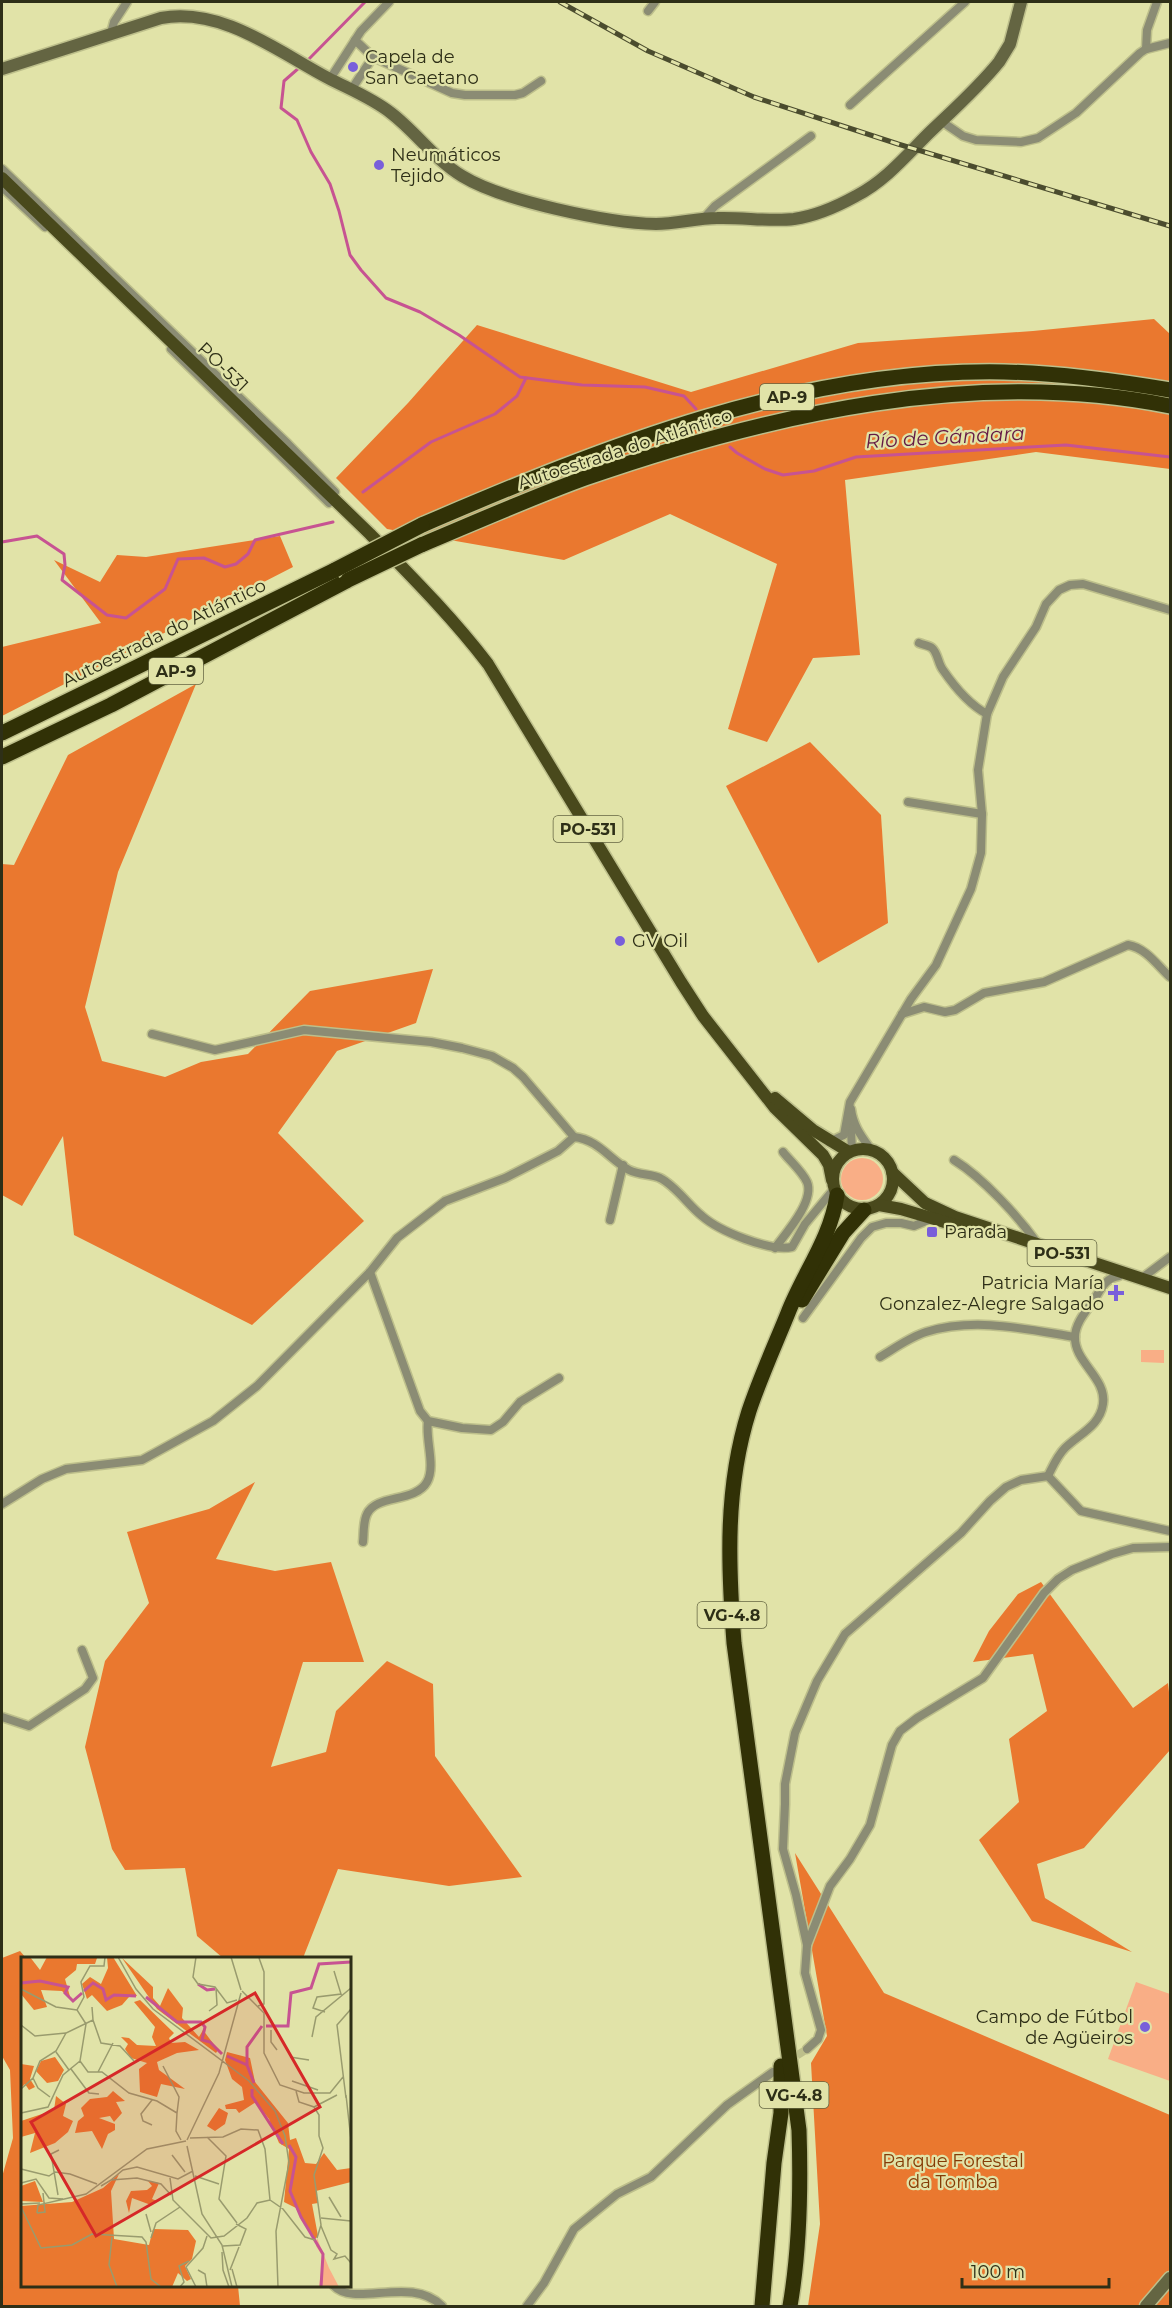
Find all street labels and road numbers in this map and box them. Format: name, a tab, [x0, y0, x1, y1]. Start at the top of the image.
street label: PO-531	[193, 338, 253, 396]
road number: AP-9	[760, 384, 814, 410]
street label: Autoestrada do Atlántico	[515, 404, 735, 494]
street label: Autoestrada do Atlántico	[58, 574, 270, 692]
road number: AP-9	[149, 658, 203, 684]
road number: PO-531	[554, 816, 622, 842]
road number: PO-531	[1028, 1240, 1096, 1266]
road number: VG-4.8	[698, 1602, 766, 1628]
road number: VG-4.8	[760, 2082, 828, 2108]

